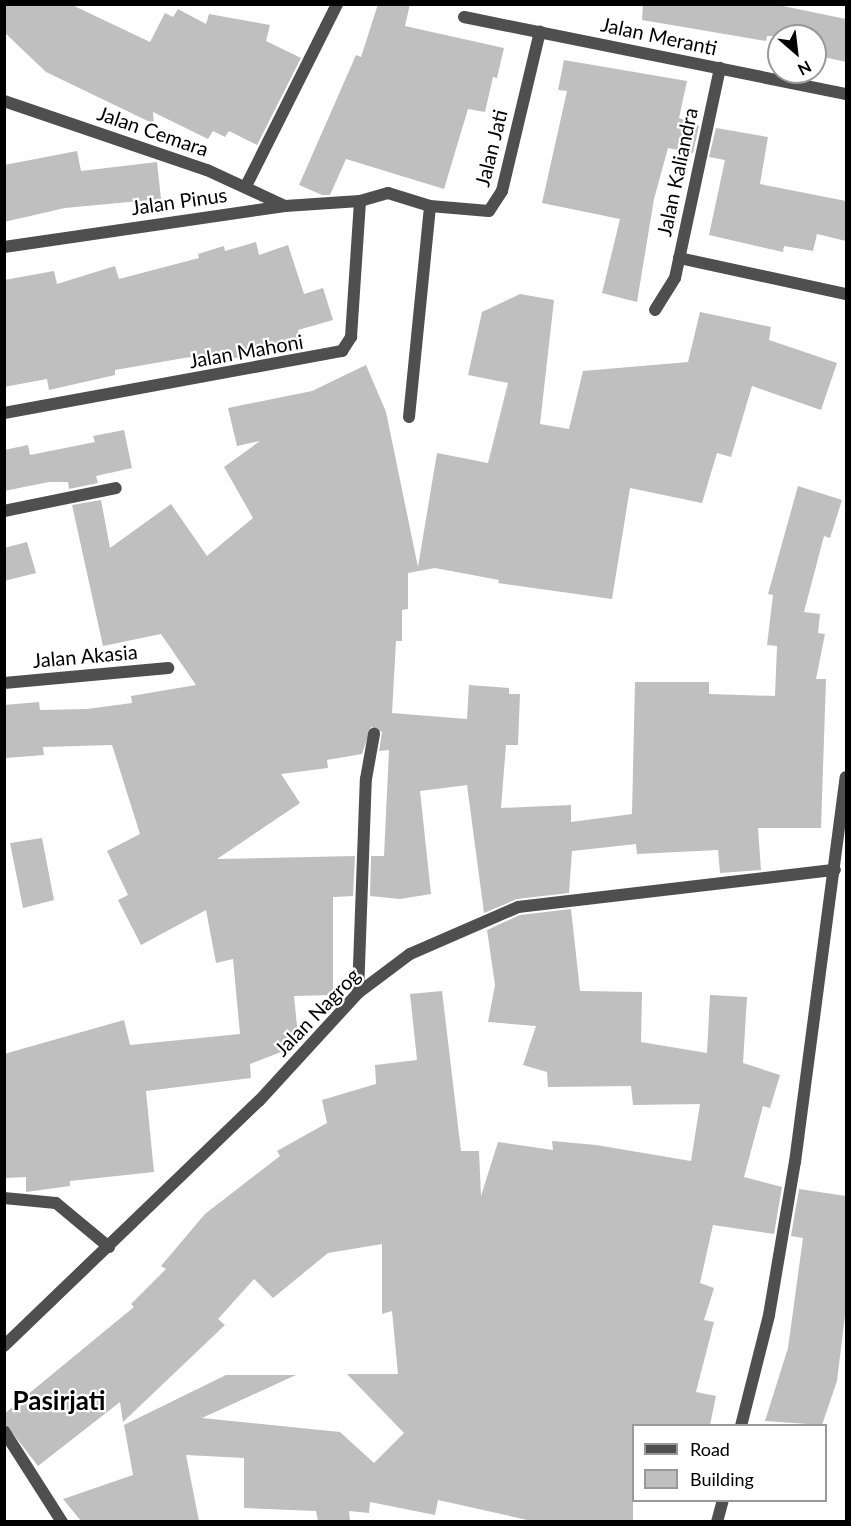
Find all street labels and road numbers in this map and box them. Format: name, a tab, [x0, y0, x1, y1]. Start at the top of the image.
street label: Jalan Meranti	[599, 12, 719, 60]
street label: Jalan Cemara	[94, 101, 212, 161]
street label: Jalan Kaliandra	[652, 105, 702, 239]
street label: Jalan Jati	[470, 107, 512, 189]
street label: Jalan Pinus	[129, 182, 229, 220]
street label: Jalan Mahoni	[187, 329, 305, 373]
street label: Jalan Akasia	[31, 639, 139, 673]
street label: Jalan Nagrog	[269, 963, 365, 1061]

